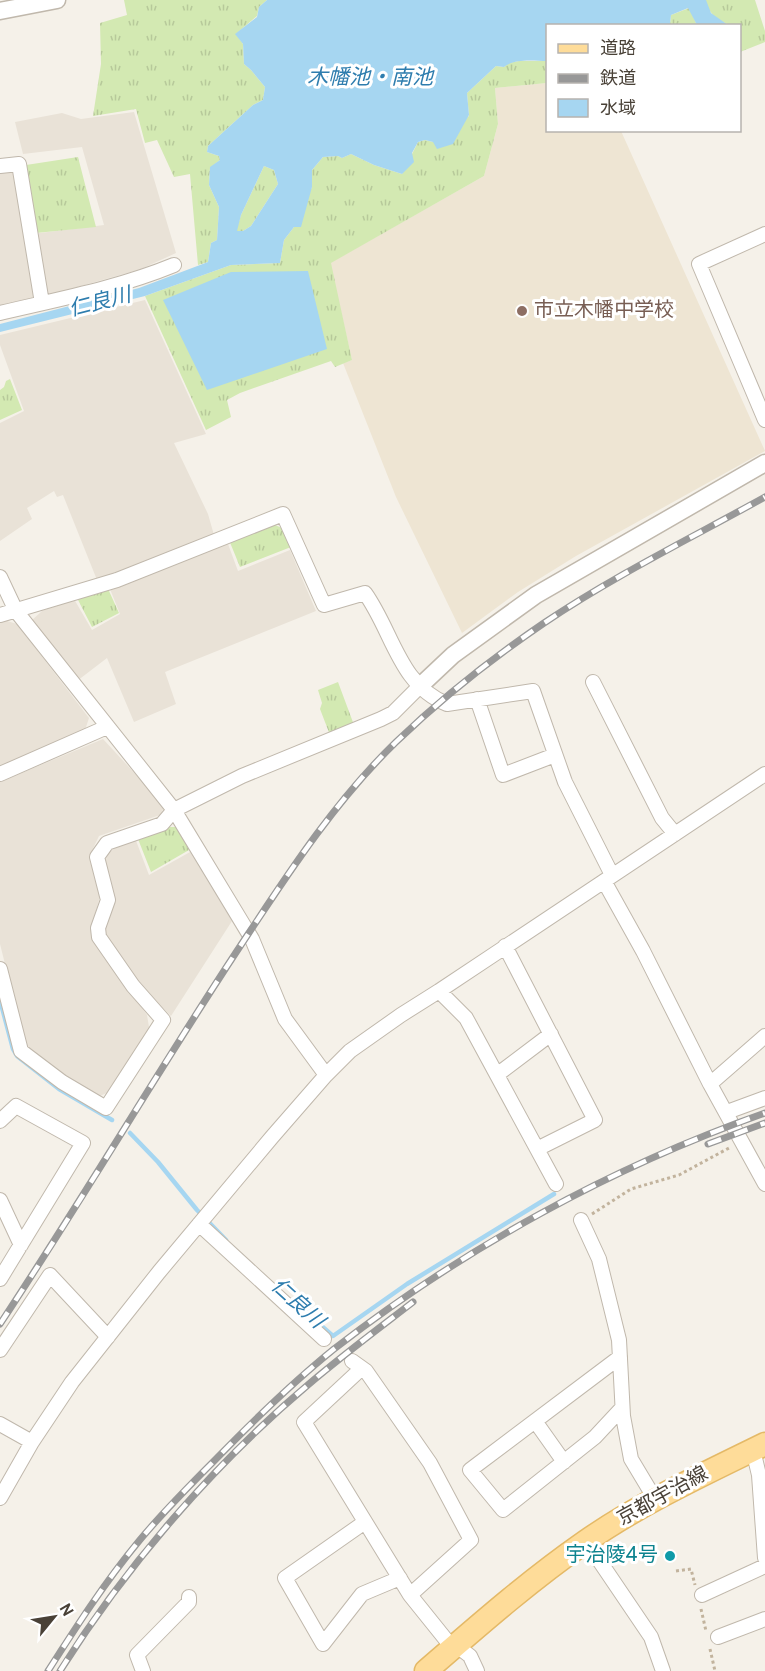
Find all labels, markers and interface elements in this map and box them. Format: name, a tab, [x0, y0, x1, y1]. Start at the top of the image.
legend	[546, 24, 741, 132]
text: 道路	[600, 38, 636, 61]
water label: 木幡池・南池	[307, 65, 435, 92]
text: 鉄道	[600, 68, 636, 91]
text: 水域	[600, 98, 636, 121]
water label: 仁良川	[66, 282, 136, 324]
place label: 市立木幡中学校	[534, 298, 674, 324]
marker: 市立木幡中学校	[515, 304, 529, 318]
water label: 仁良川	[265, 1273, 331, 1336]
street label: 京都宇治線	[613, 1461, 713, 1533]
place label: 宇治陵4号	[566, 1543, 658, 1569]
marker: 宇治陵4号	[663, 1549, 677, 1563]
north arrow	[24, 1587, 84, 1647]
text: N	[54, 1601, 77, 1620]

